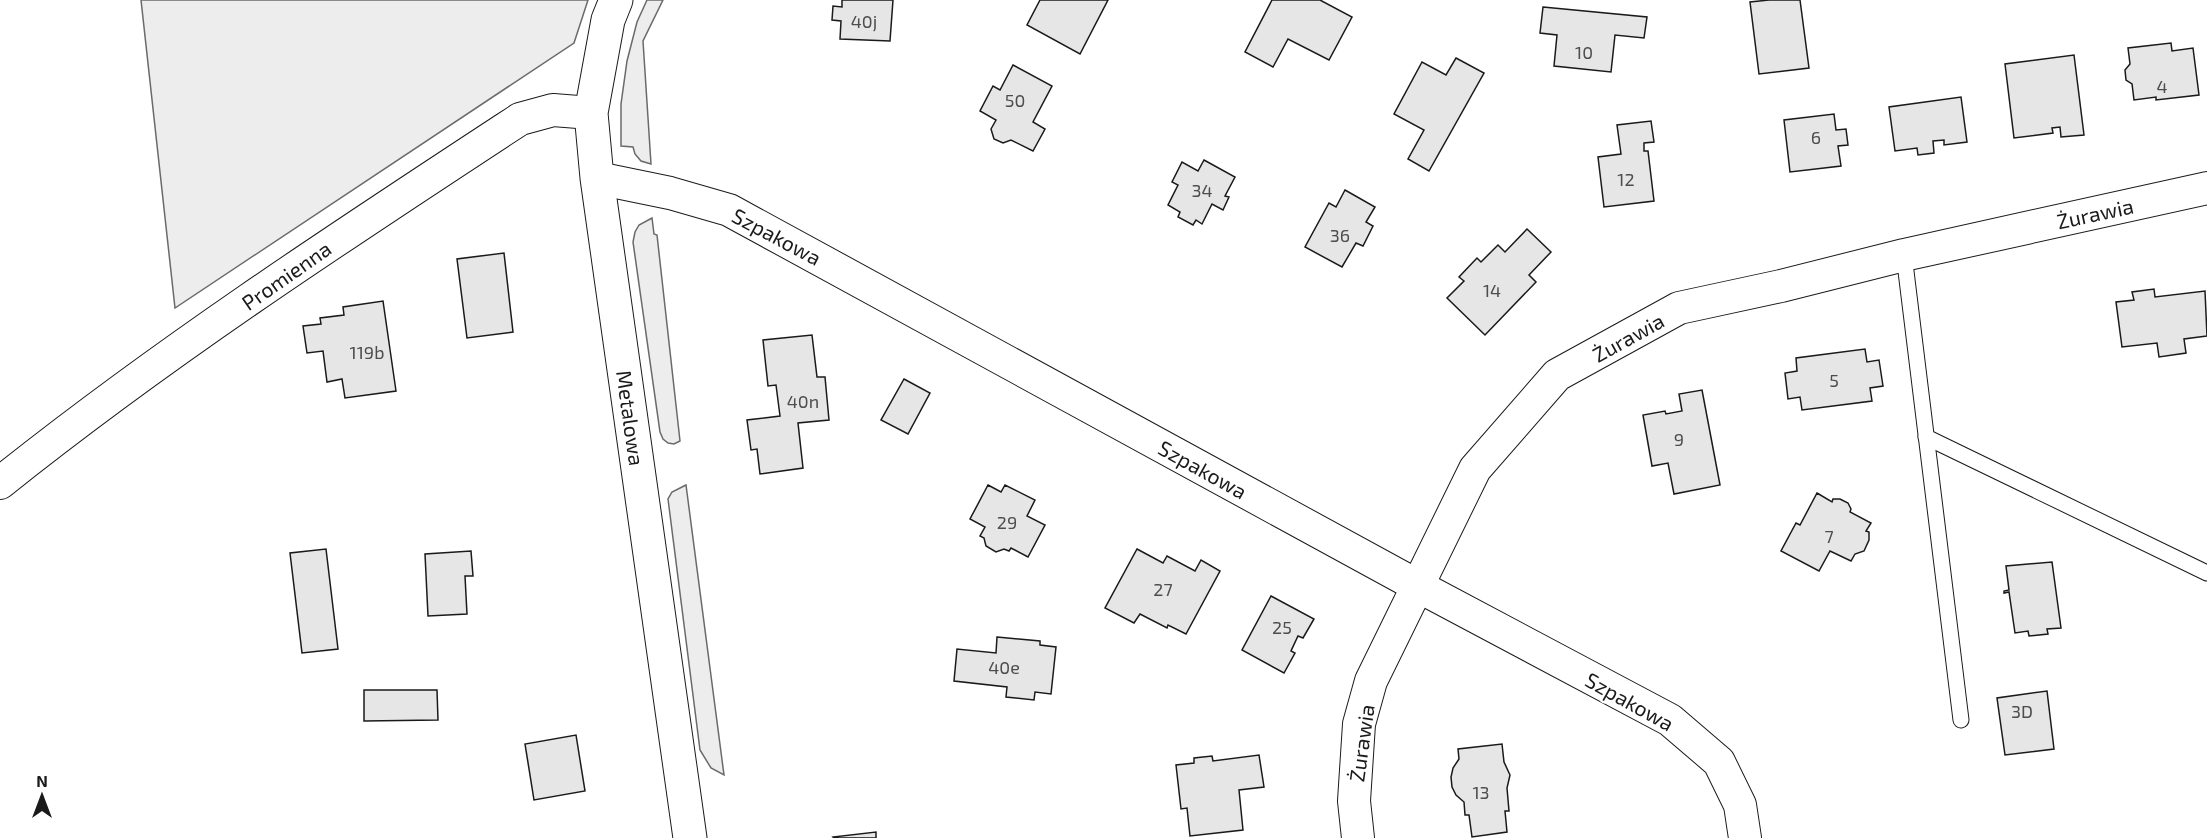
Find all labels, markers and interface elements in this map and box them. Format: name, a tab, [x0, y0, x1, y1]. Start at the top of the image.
house number: 40j	[851, 10, 877, 32]
house number: 10	[1575, 41, 1593, 63]
house number: 4	[2156, 75, 2168, 97]
house number: 50	[1005, 89, 1025, 111]
house number: 6	[1811, 126, 1821, 148]
house number: 12	[1617, 168, 1635, 190]
house number: 34	[1191, 179, 1213, 201]
street label: Żurawia	[2054, 193, 2136, 233]
street label: Szpakowa	[728, 202, 826, 270]
house number: 36	[1330, 224, 1350, 246]
street label: Promienna	[237, 235, 335, 315]
house number: 14	[1483, 279, 1501, 301]
street label: Żurawia	[1588, 307, 1668, 367]
house number: 119b	[350, 341, 384, 363]
street label: Metalowa	[612, 369, 650, 467]
house number: 5	[1829, 369, 1839, 391]
house number: 40n	[787, 390, 819, 412]
house number: 9	[1674, 428, 1684, 450]
street label: Szpakowa	[1154, 435, 1252, 503]
house number: 29	[997, 511, 1017, 533]
house number: 7	[1824, 525, 1834, 547]
house number: 27	[1153, 578, 1173, 600]
house number: 25	[1272, 616, 1292, 638]
house number: 40e	[988, 656, 1020, 678]
street label: Szpakowa	[1581, 667, 1679, 735]
house number: 3D	[2011, 700, 2033, 722]
street label: Żurawia	[1343, 703, 1379, 783]
north arrow	[12, 766, 72, 826]
text: N	[36, 771, 48, 790]
house number: 13	[1472, 781, 1490, 803]

